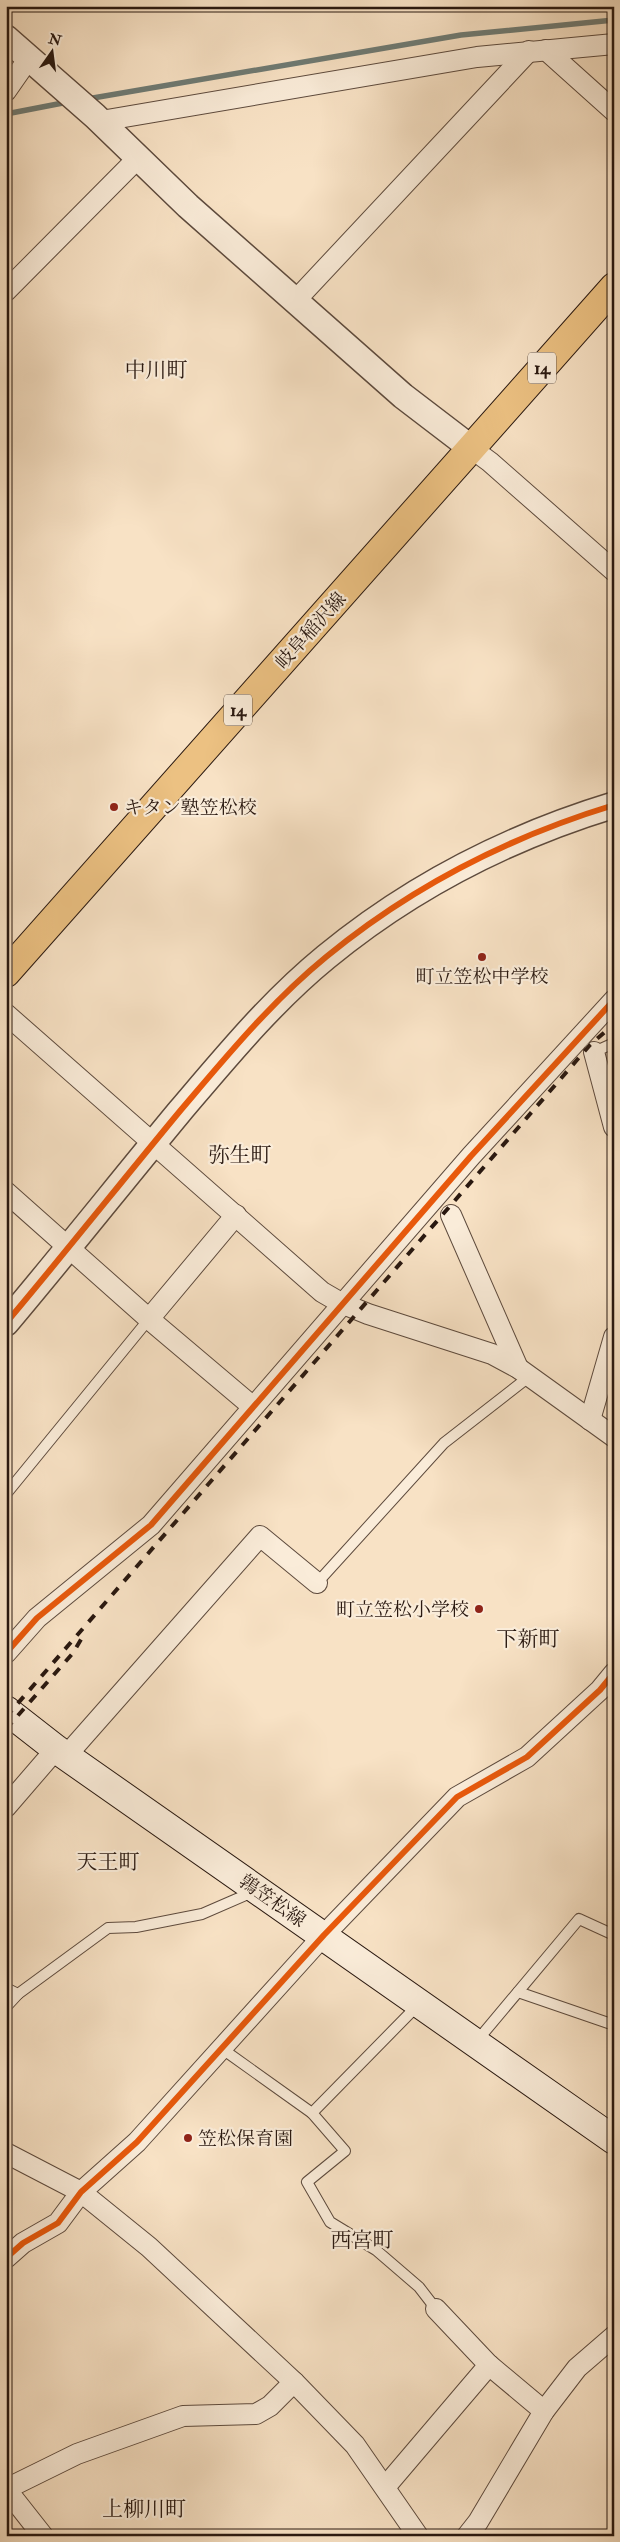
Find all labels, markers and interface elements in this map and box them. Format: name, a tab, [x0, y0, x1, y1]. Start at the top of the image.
north arrow	[28, 28, 78, 78]
text: N	[46, 30, 64, 50]
road number: 14	[528, 352, 556, 383]
district label: 中川町	[125, 357, 188, 384]
street label: 岐阜稲沢線	[270, 587, 351, 674]
road number: 14	[224, 694, 252, 726]
place label: キタン塾笠松校	[124, 796, 257, 820]
marker: キタン塾笠松校	[108, 801, 120, 813]
marker: 町立笠松中学校	[476, 951, 488, 963]
place label: 町立笠松中学校	[415, 965, 549, 989]
district label: 弥生町	[209, 1142, 272, 1169]
place label: 町立笠松小学校	[336, 1598, 469, 1622]
marker: 町立笠松小学校	[473, 1603, 485, 1615]
district label: 下新町	[497, 1626, 560, 1653]
district label: 天王町	[77, 1849, 140, 1876]
street label: 鶉笠松線	[234, 1869, 310, 1932]
place label: 笠松保育園	[198, 2127, 293, 2151]
marker: 笠松保育園	[182, 2132, 194, 2144]
district label: 西宮町	[331, 2227, 394, 2254]
district label: 上柳川町	[102, 2496, 186, 2523]

